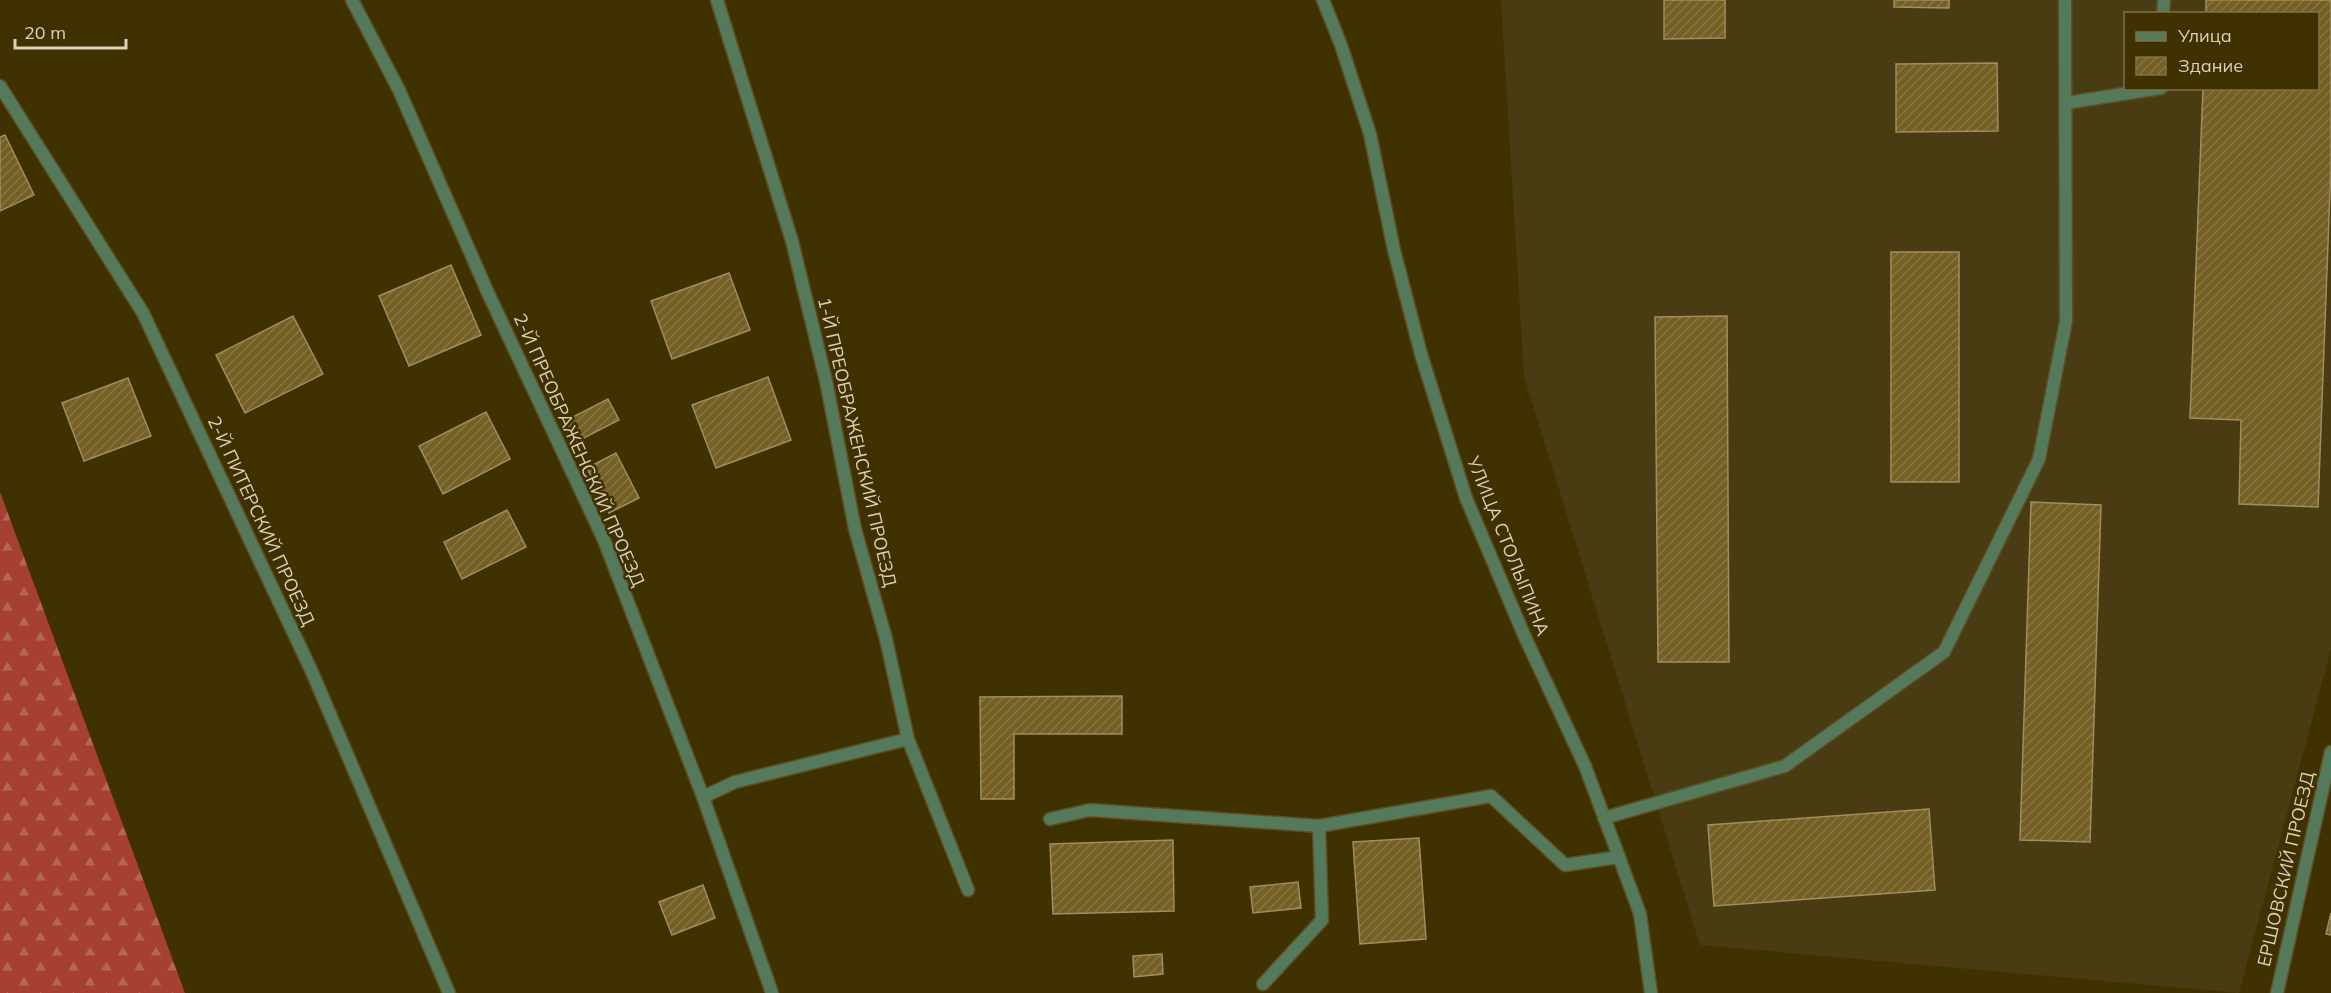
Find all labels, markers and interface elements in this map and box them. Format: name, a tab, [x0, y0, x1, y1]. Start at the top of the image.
scale bar	[15, 12, 126, 50]
legend	[2124, 12, 2319, 90]
text: 20 m	[24, 21, 66, 44]
text: Улица	[2177, 24, 2232, 47]
text: Здание	[2178, 54, 2243, 77]
street label: 1-Й ПРЕОБРАЖЕНСКИЙ ПРОЕЗД	[813, 295, 902, 589]
street label: 2-Й ПРЕОБРАЖЕНСКИЙ ПРОЕЗД	[509, 310, 650, 590]
street label: 2-Й ПИТЕРСКИЙ ПРОЕЗД	[203, 412, 320, 630]
street label: УЛИЦА СТОЛЫПИНА	[1462, 452, 1555, 639]
street label: ЕРШОВСКИЙ ПРОЕЗД	[2252, 768, 2319, 969]

